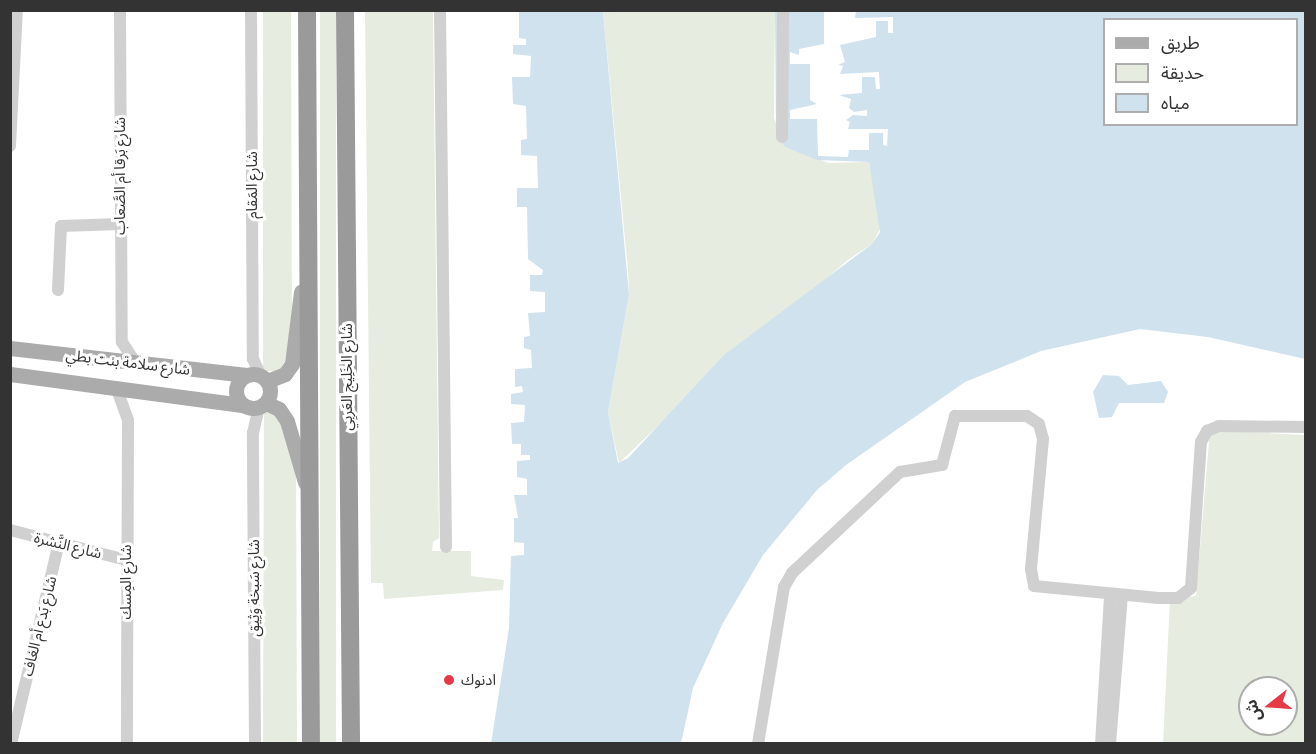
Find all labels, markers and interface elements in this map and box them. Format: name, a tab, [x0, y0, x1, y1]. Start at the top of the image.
legend	[1103, 18, 1298, 126]
text: طريق	[1161, 31, 1200, 53]
text: حديقة	[1161, 61, 1204, 83]
text: مياه	[1161, 91, 1190, 113]
street label: شارع بَرقا أم الصَّعاب	[111, 117, 129, 235]
street label: شارع المَقام	[243, 151, 261, 219]
street label: شارع الخَلِيج العَربِي	[338, 323, 356, 431]
street label: شارع سلامة بنت بطي	[65, 345, 191, 379]
street label: شارع النَّشرة	[32, 528, 104, 562]
street label: شارع سَبخة وَثِيق	[245, 539, 263, 637]
street label: شارع المِسك	[117, 545, 135, 619]
street label: شارع بَدع أم الغاف	[18, 574, 60, 678]
place label: ادنوك	[461, 671, 496, 689]
marker: ادنوك	[442, 673, 456, 687]
north arrow	[1238, 676, 1298, 736]
text: ش	[1240, 698, 1265, 724]

